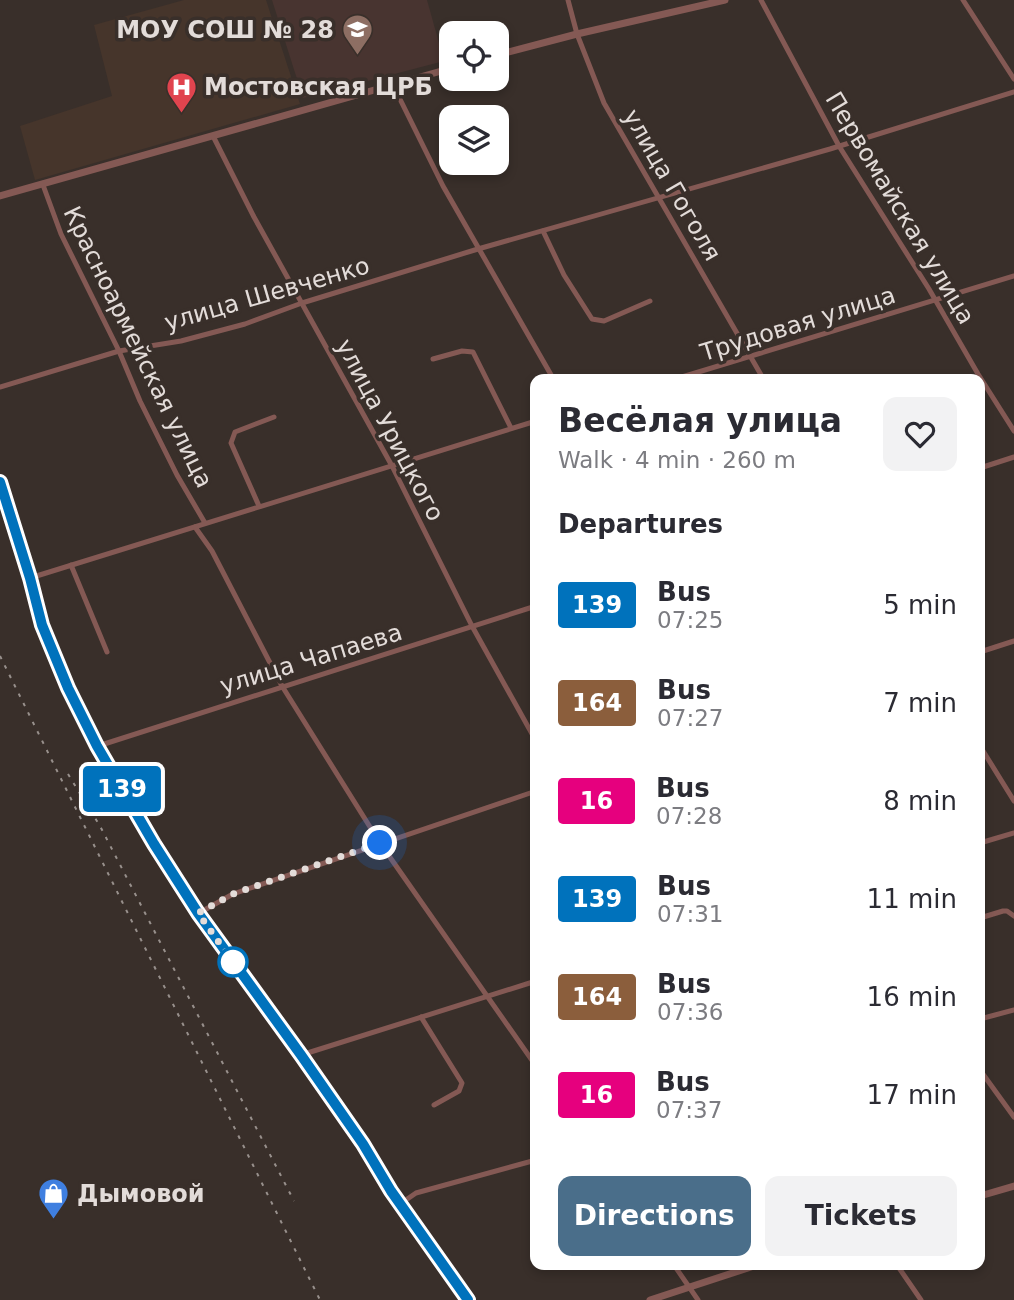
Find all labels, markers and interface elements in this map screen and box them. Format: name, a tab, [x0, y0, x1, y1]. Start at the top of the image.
school or university icon: МОУ СОШ № 28	[340, 13, 374, 57]
place label: МОУ СОШ № 28	[116, 16, 334, 44]
map controls	[439, 21, 509, 175]
button: locate	[439, 21, 509, 91]
hospital icon: Мостовская ЦРБ	[164, 70, 198, 114]
place label: Мостовская ЦРБ	[204, 73, 433, 101]
street label: Первомайская улица	[820, 87, 980, 329]
street label: улица Гоголя	[617, 104, 727, 266]
button: layers	[439, 105, 509, 175]
street label: Красноармейская улица	[58, 202, 218, 492]
street label: улица Шевченко	[161, 251, 373, 337]
street label: Трудовая улица	[696, 281, 899, 367]
street label: улица Урицкого	[330, 334, 450, 526]
button: heart	[883, 397, 957, 471]
text: Весёлая улица	[558, 401, 842, 440]
text: Walk · 4 min · 260 m	[558, 447, 796, 473]
text: Departures	[558, 509, 723, 539]
text: Bus	[657, 577, 711, 607]
text: 5 min	[883, 590, 957, 620]
text: 139	[572, 591, 622, 619]
text: 07:25	[657, 607, 723, 633]
street label: улица Чапаева	[217, 618, 405, 700]
text: Bus	[657, 675, 711, 705]
text: 7 min	[883, 688, 957, 718]
text: 164	[572, 689, 622, 717]
text: 07:27	[657, 705, 723, 731]
line badge: 139	[82, 766, 162, 812]
text: Bus	[656, 773, 710, 803]
text: 139	[97, 775, 147, 803]
text: 8 min	[883, 786, 957, 816]
text: 16	[580, 787, 613, 815]
text: 07:28	[656, 803, 722, 829]
your location	[362, 825, 397, 860]
text: Bus	[657, 871, 711, 901]
text: 11 min	[867, 884, 957, 914]
text: 139	[572, 885, 622, 913]
text: 07:31	[657, 901, 723, 927]
unlabelled marker	[218, 947, 248, 977]
text: Bus	[657, 969, 711, 999]
text: 16 min	[867, 982, 957, 1012]
text: 164	[572, 983, 622, 1011]
text: 07:36	[657, 999, 723, 1025]
text: Bus	[656, 1067, 710, 1097]
text: 17 min	[867, 1080, 957, 1110]
text: 16	[580, 1081, 613, 1109]
text: 07:37	[656, 1097, 722, 1123]
button: Directions	[558, 1176, 751, 1256]
button: Tickets	[765, 1176, 957, 1256]
shop icon: Дымовой	[37, 1177, 71, 1221]
place label: Дымовой	[77, 1180, 205, 1208]

